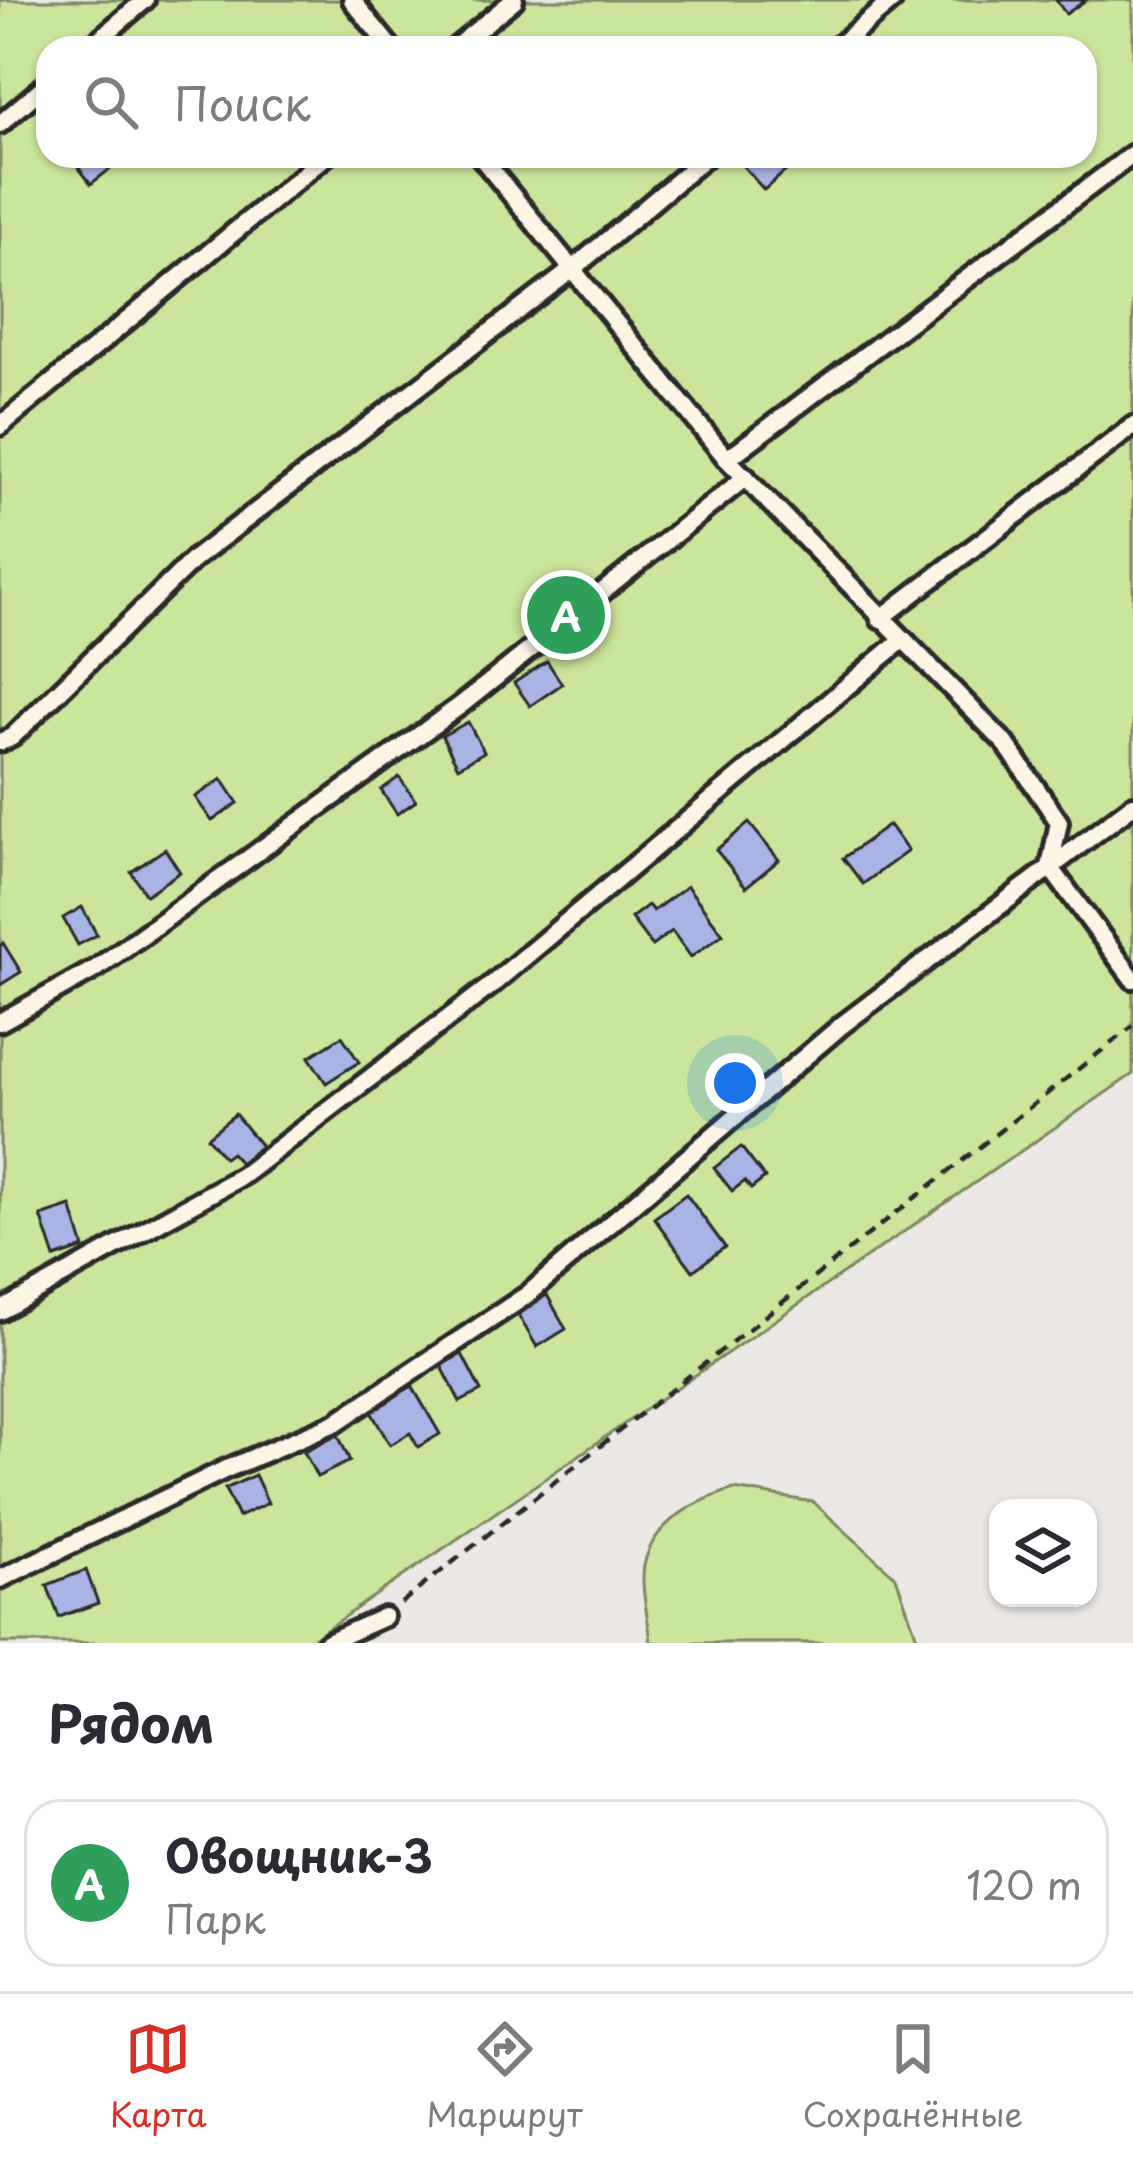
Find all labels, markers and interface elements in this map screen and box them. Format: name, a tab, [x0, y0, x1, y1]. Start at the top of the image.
search box	[36, 36, 1097, 168]
text: Поиск	[174, 68, 311, 136]
icon: search	[78, 69, 144, 135]
pin: A	[527, 570, 605, 660]
your location	[705, 1053, 765, 1113]
map controls	[989, 1499, 1097, 1607]
button: layers	[989, 1499, 1097, 1607]
text: Рядом	[48, 1683, 214, 1760]
text: Овощник-3	[165, 1820, 433, 1888]
text: A	[75, 1854, 105, 1913]
text: 120 m	[966, 1854, 1082, 1913]
text: Парк	[165, 1888, 266, 1947]
tab: Карта	[110, 2016, 207, 2138]
tab: Маршрут	[427, 2016, 583, 2138]
tab: Сохранённые	[802, 2016, 1023, 2138]

